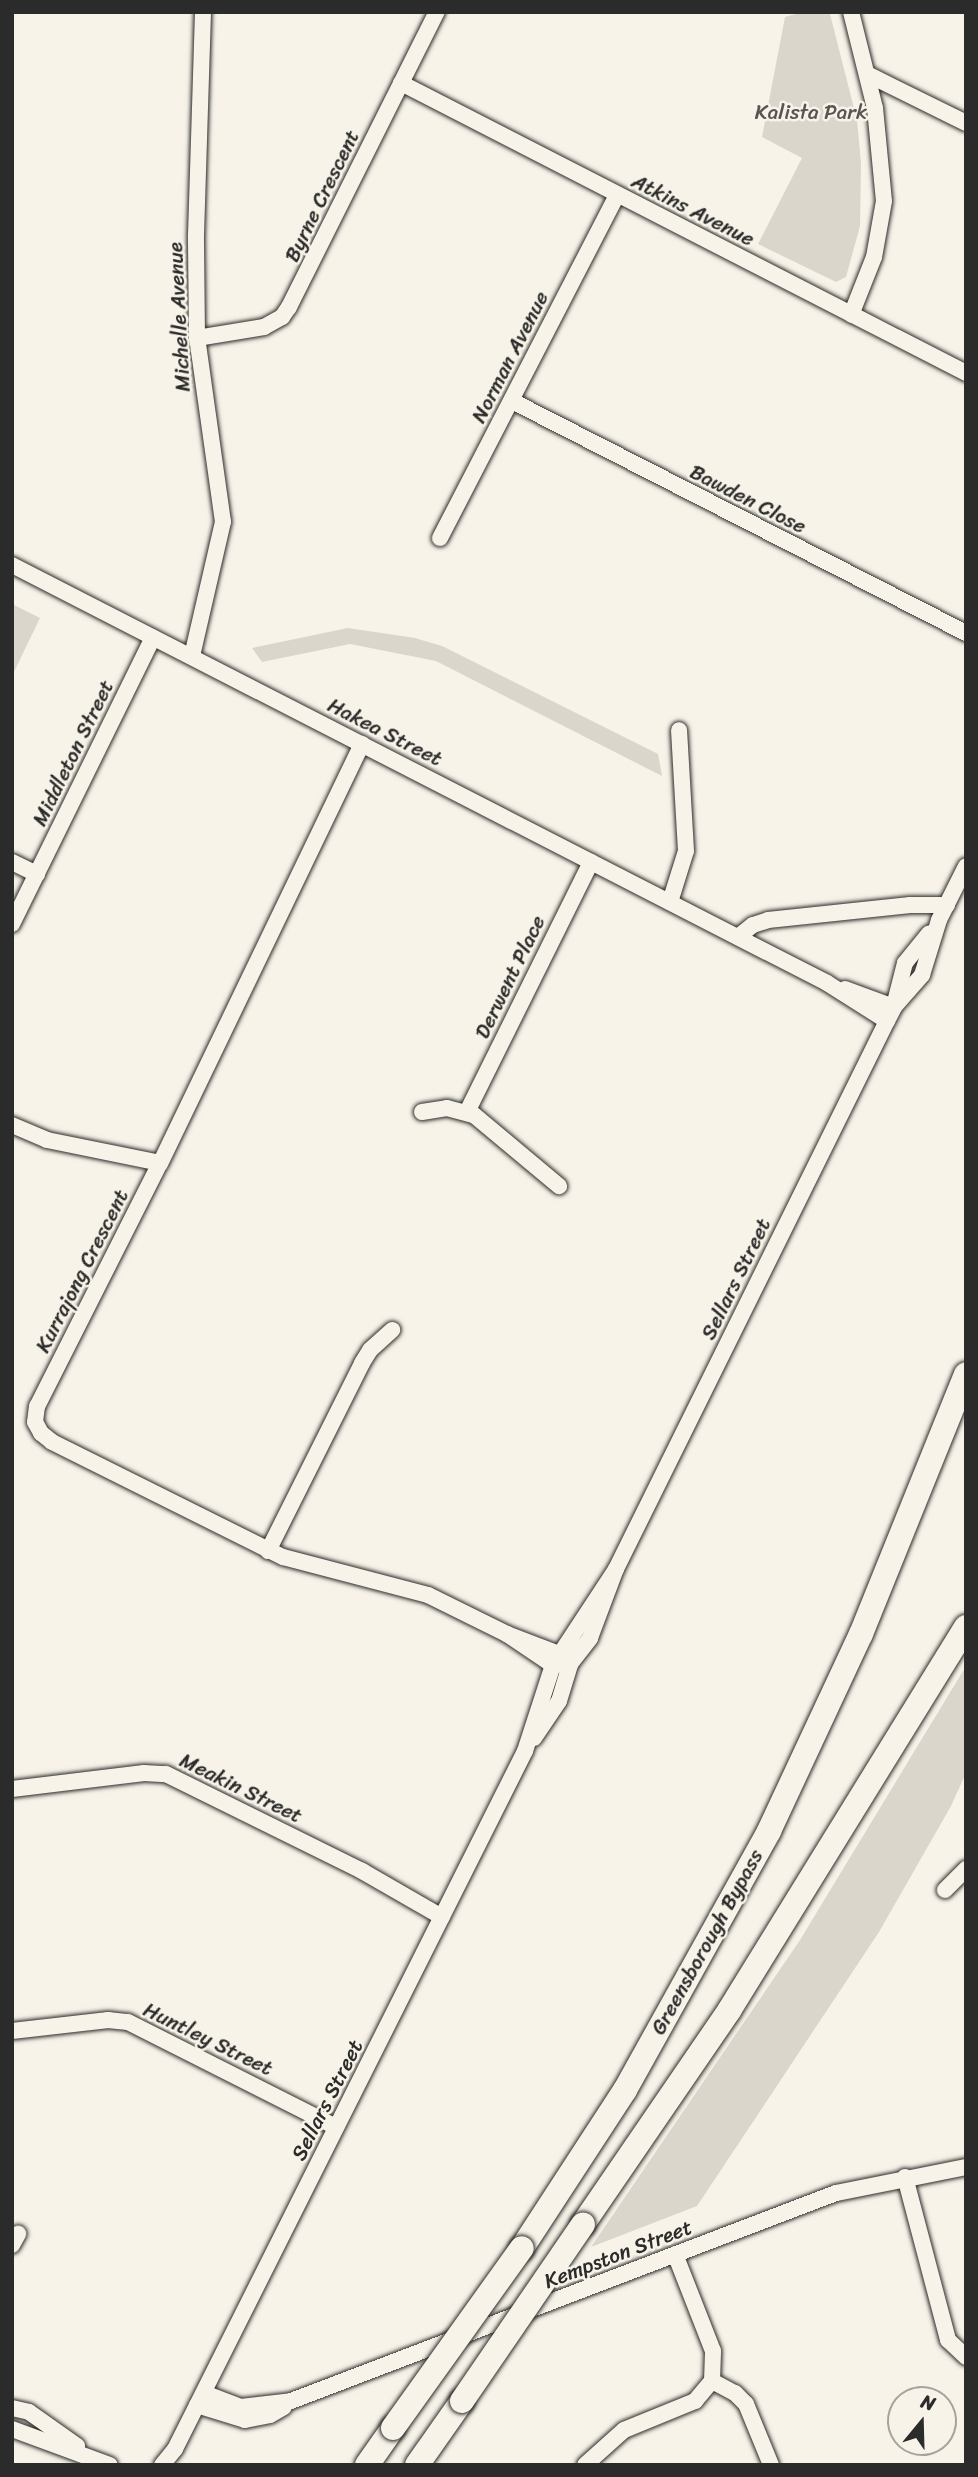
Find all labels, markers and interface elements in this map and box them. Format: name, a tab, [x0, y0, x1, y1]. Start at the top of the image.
park label: Kalista Park	[755, 99, 867, 125]
street label: Byrne Crescent	[279, 126, 365, 266]
street label: Atkins Avenue	[628, 168, 758, 252]
street label: Michelle Avenue	[162, 242, 196, 392]
street label: Norman Avenue	[466, 287, 554, 427]
street label: Bawden Close	[686, 459, 810, 539]
street label: Middleton Street	[27, 676, 119, 830]
street label: Hakea Street	[324, 693, 446, 771]
street label: Derwent Place	[469, 911, 551, 1043]
street label: Kurrajong Crescent	[30, 1185, 134, 1357]
street label: Sellars Street	[696, 1214, 776, 1344]
street label: Meakin Street	[176, 1747, 306, 1829]
street label: Greensborough Bypass	[646, 1845, 768, 2039]
street label: Huntley Street	[139, 1997, 277, 2081]
street label: Sellars Street	[286, 2036, 368, 2164]
street label: Kempston Street	[540, 2214, 696, 2294]
text: N	[917, 2385, 940, 2420]
north arrow	[887, 2386, 957, 2456]

